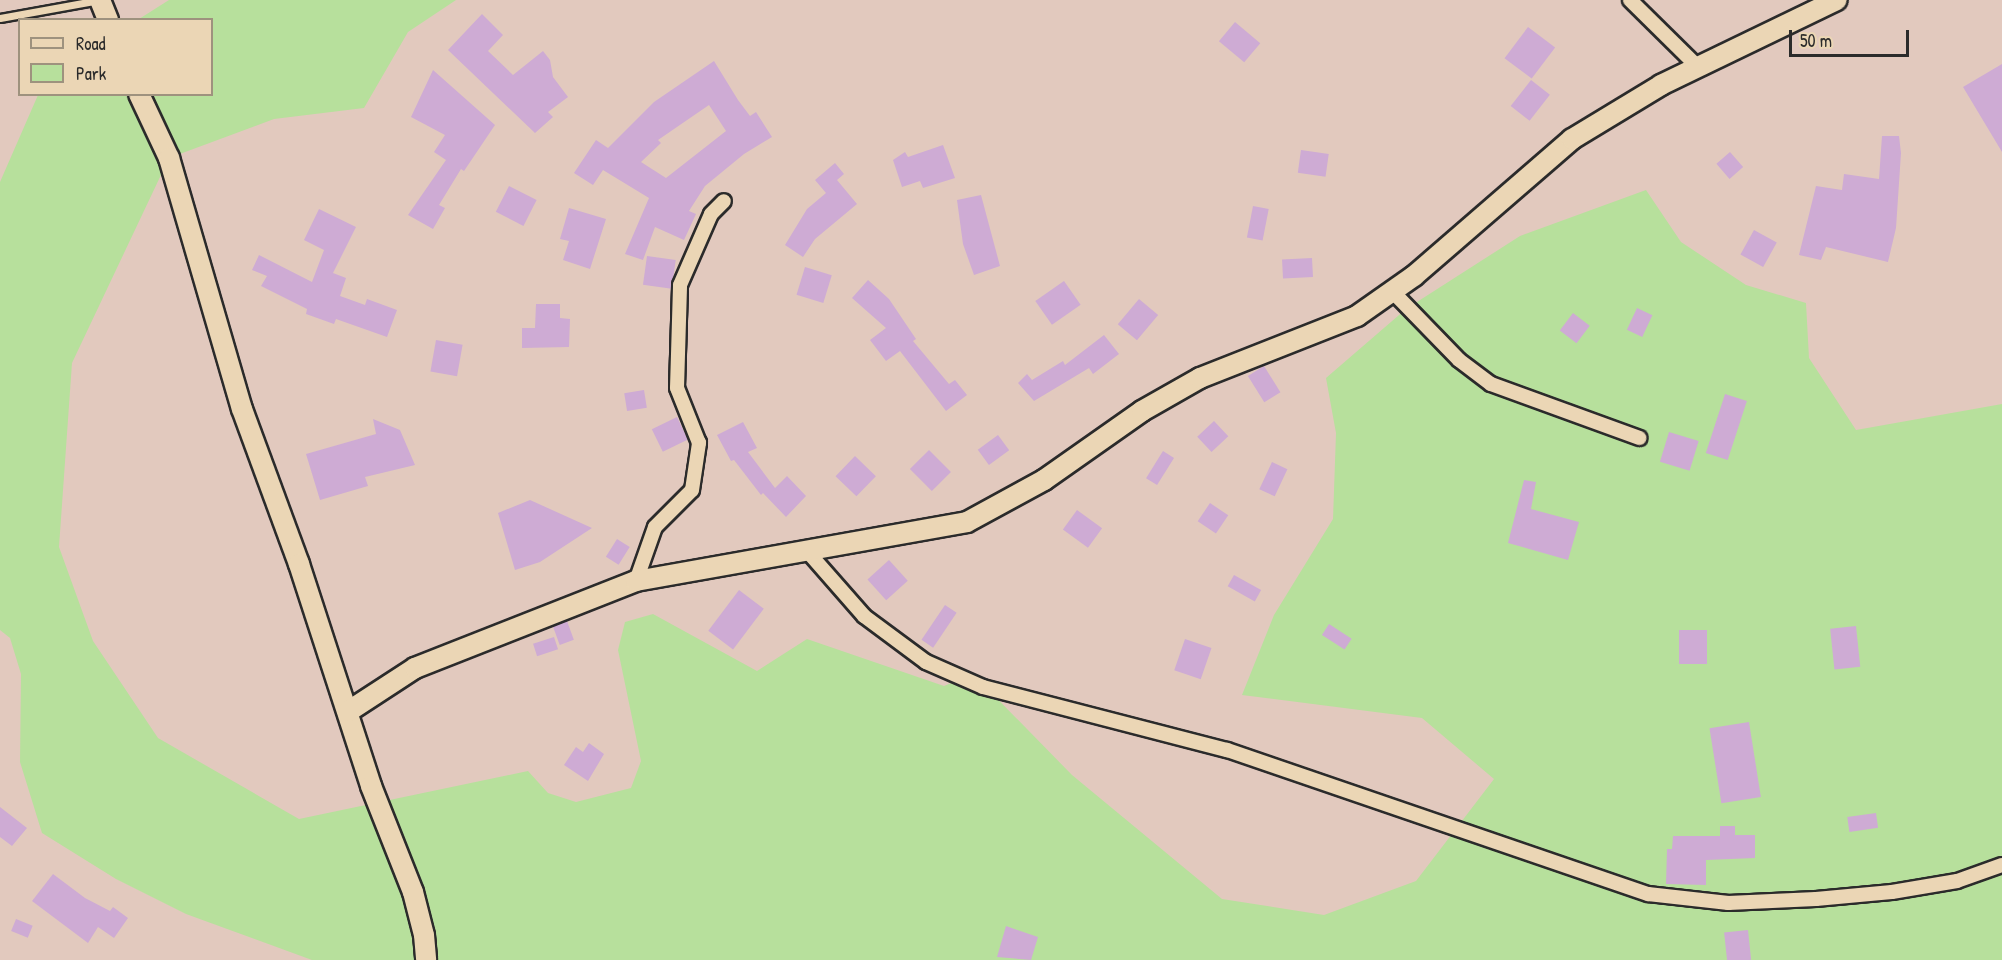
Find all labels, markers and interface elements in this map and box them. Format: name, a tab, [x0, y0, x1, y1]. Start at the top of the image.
legend	[18, 18, 213, 96]
scale bar	[1792, 18, 1912, 56]
text: 50 m	[1800, 28, 1832, 53]
text: Road	[76, 31, 106, 56]
text: Park	[76, 61, 106, 86]

